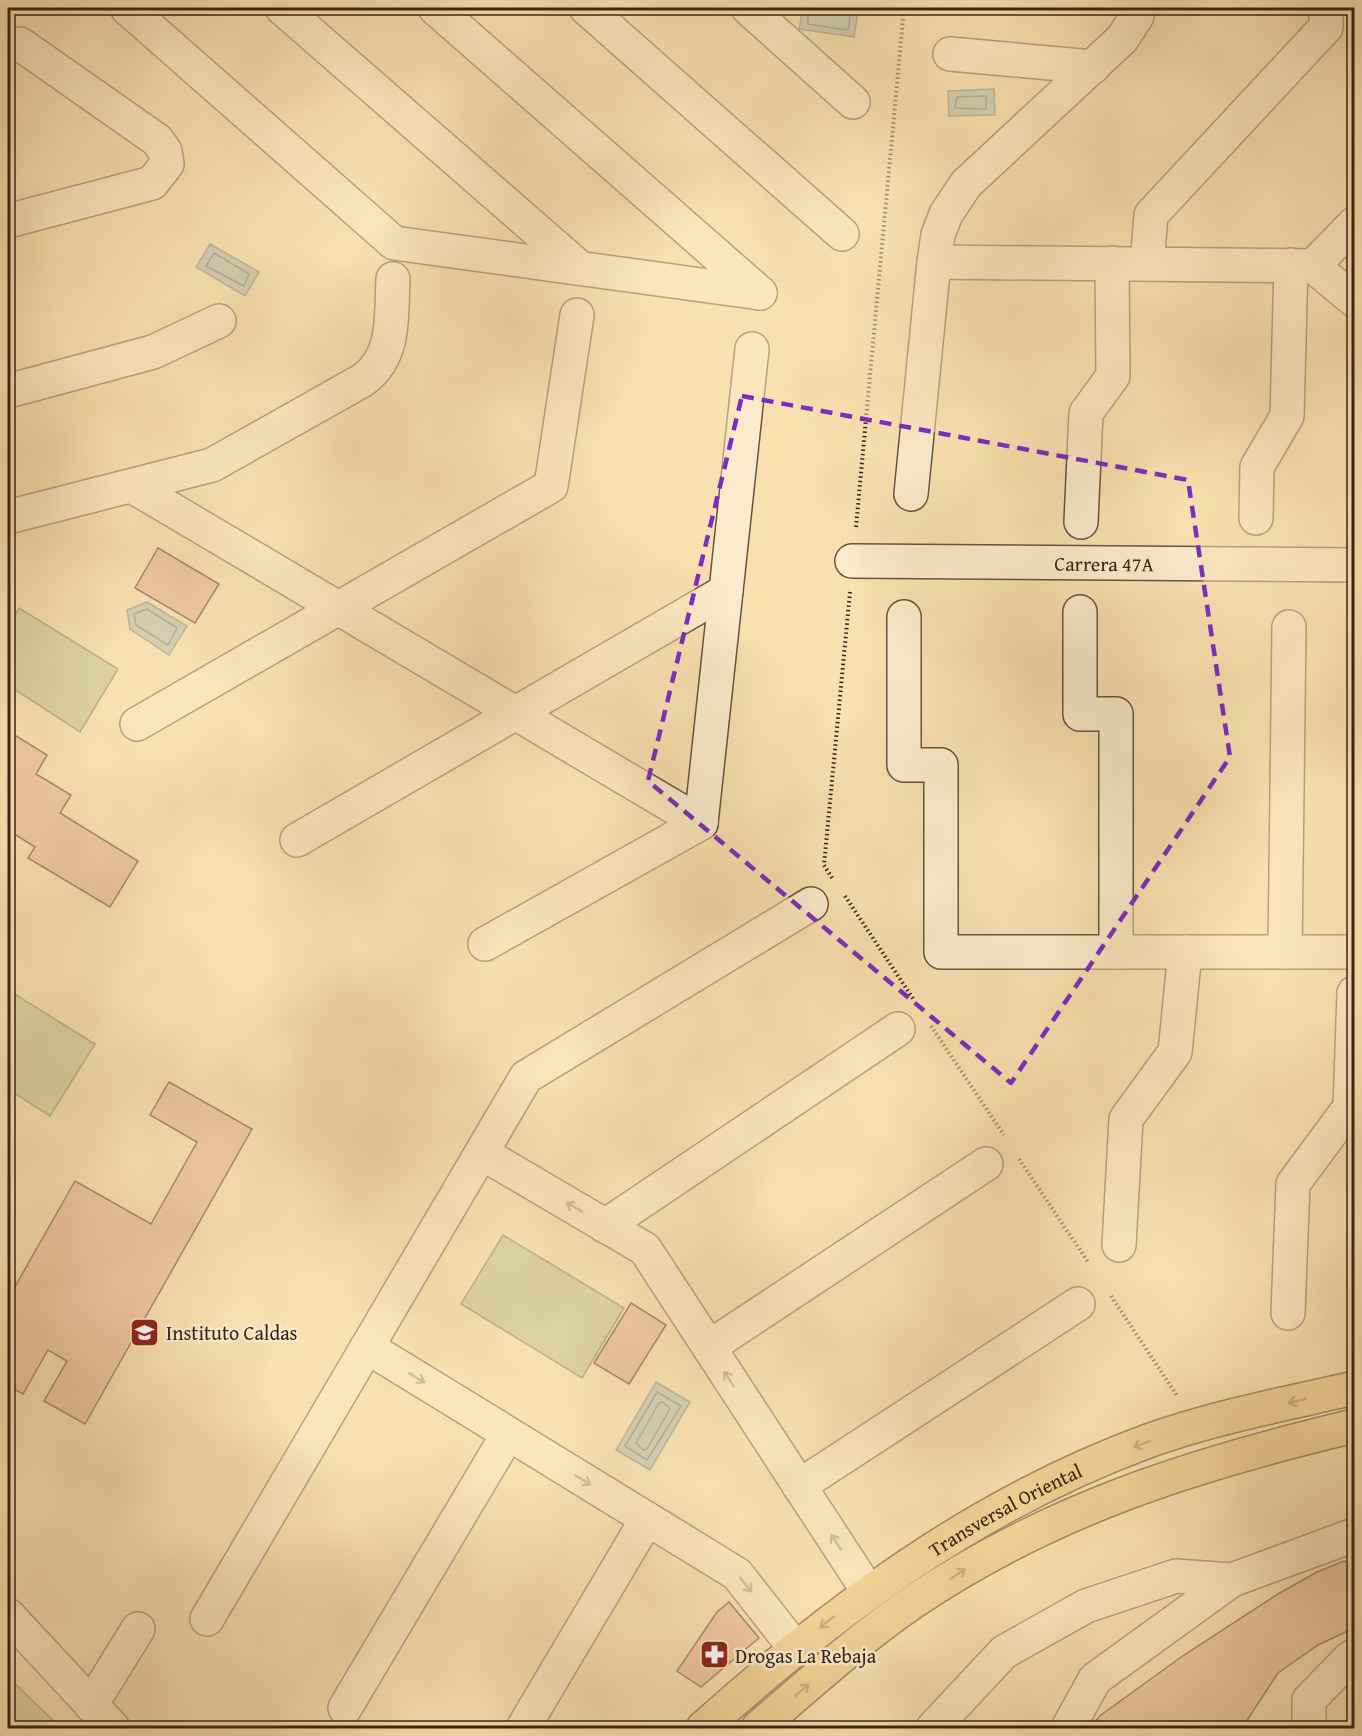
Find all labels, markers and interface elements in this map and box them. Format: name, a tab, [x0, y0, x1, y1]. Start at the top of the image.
street label: Carrera 47A	[1054, 548, 1154, 578]
one-way arrow	[566, 1201, 583, 1213]
school or university icon: Instituto Caldas	[129, 1316, 161, 1348]
place label: Instituto Caldas	[166, 1318, 298, 1347]
one-way arrow	[723, 1371, 735, 1388]
one-way arrow	[408, 1372, 425, 1384]
one-way arrow	[1288, 1395, 1307, 1407]
one-way arrow	[1133, 1439, 1151, 1450]
street label: Transversal Oriental	[922, 1455, 1087, 1563]
one-way arrow	[574, 1474, 591, 1486]
one-way arrow	[830, 1534, 842, 1551]
one-way arrow	[949, 1568, 966, 1580]
one-way arrow	[740, 1577, 753, 1593]
one-way arrow	[819, 1616, 835, 1629]
pharmacy icon: Drogas La Rebaja	[698, 1639, 730, 1671]
place label: Drogas La Rebaja	[735, 1641, 877, 1670]
one-way arrow	[794, 1684, 810, 1697]

